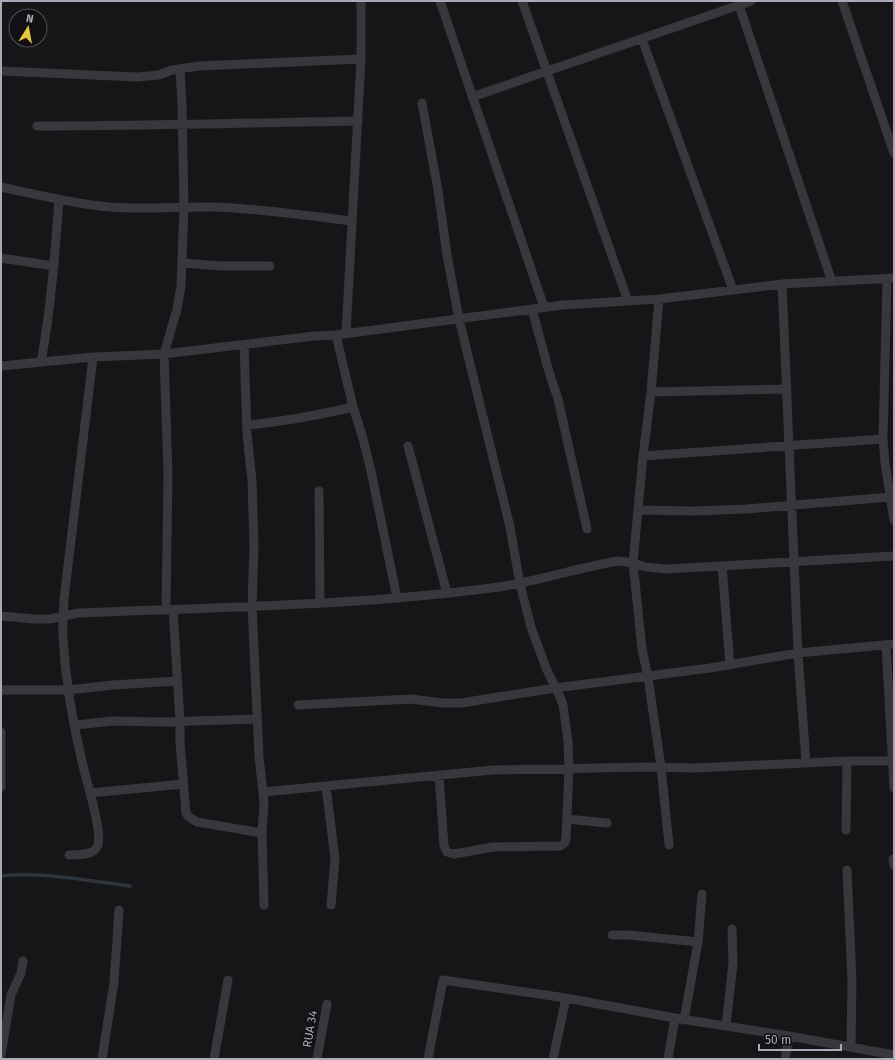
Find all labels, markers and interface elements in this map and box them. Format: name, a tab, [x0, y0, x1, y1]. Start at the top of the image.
north arrow	[8, 8, 48, 48]
text: N	[25, 12, 35, 26]
street label: RUA 34	[300, 1009, 320, 1049]
scale bar	[759, 1026, 841, 1052]
text: 50 m	[765, 1033, 791, 1047]

